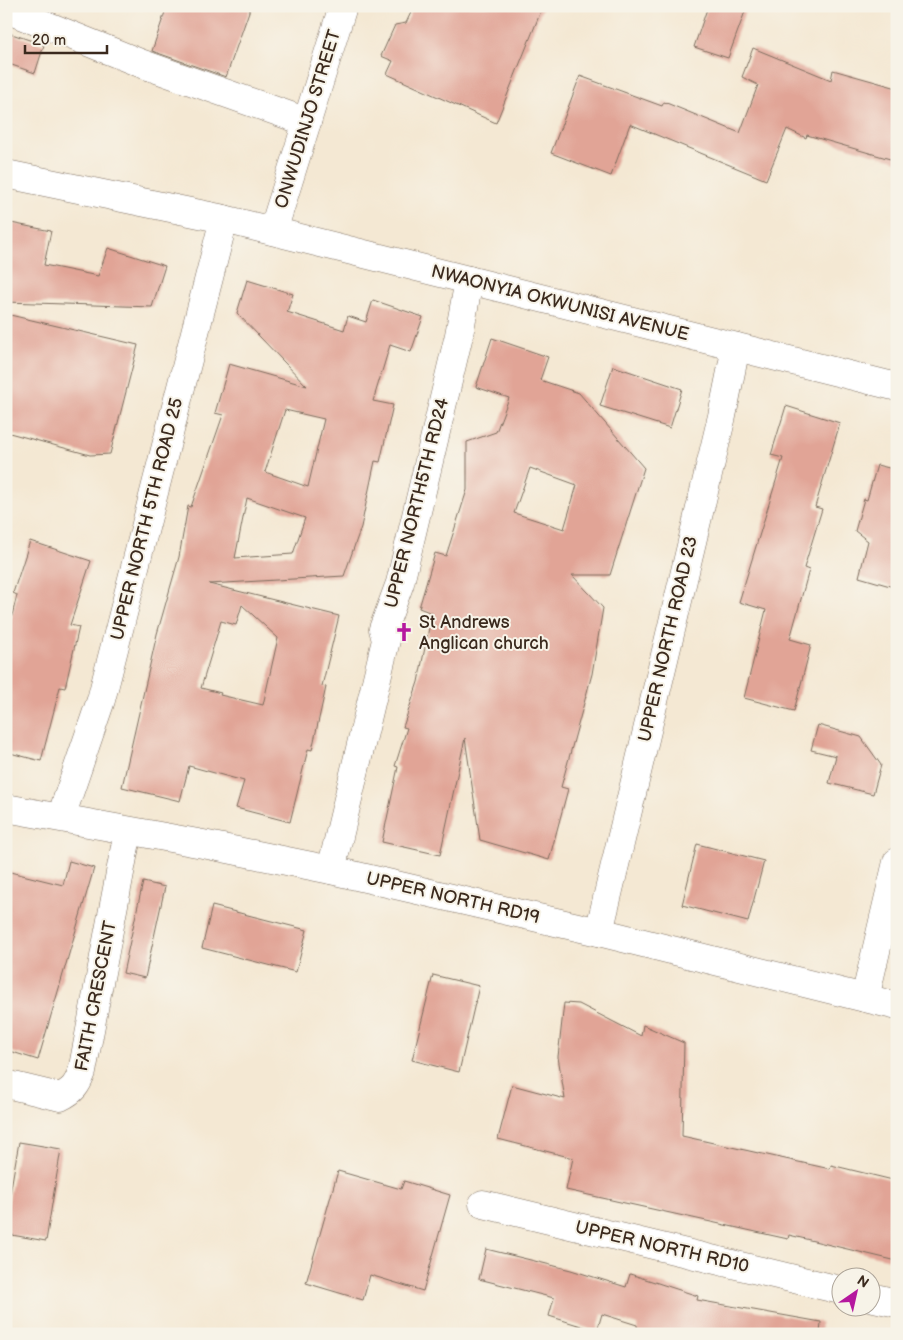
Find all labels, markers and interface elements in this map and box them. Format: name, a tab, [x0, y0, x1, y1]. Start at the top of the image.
scale bar	[25, 22, 108, 54]
street label: ONWUDINJO STREET	[271, 27, 345, 211]
text: 20 m	[32, 31, 66, 50]
street label: NWAONYIA OKWUNISI AVENUE	[429, 261, 691, 345]
street label: UPPER NORTH 5TH ROAD 25	[107, 396, 187, 642]
street label: UPPER NORTH5TH RD24	[381, 396, 453, 610]
street label: UPPER NORTH ROAD 23	[634, 534, 702, 744]
place label: St Andrews Anglican church	[419, 612, 549, 654]
church icon: St Andrews Anglican church	[393, 621, 415, 643]
street label: UPPER NORTH RD19	[364, 868, 542, 928]
street label: FAITH CRESCENT	[71, 919, 121, 1073]
street label: UPPER NORTH RD10	[573, 1217, 751, 1277]
north arrow	[830, 1268, 880, 1318]
text: N	[854, 1272, 872, 1292]

